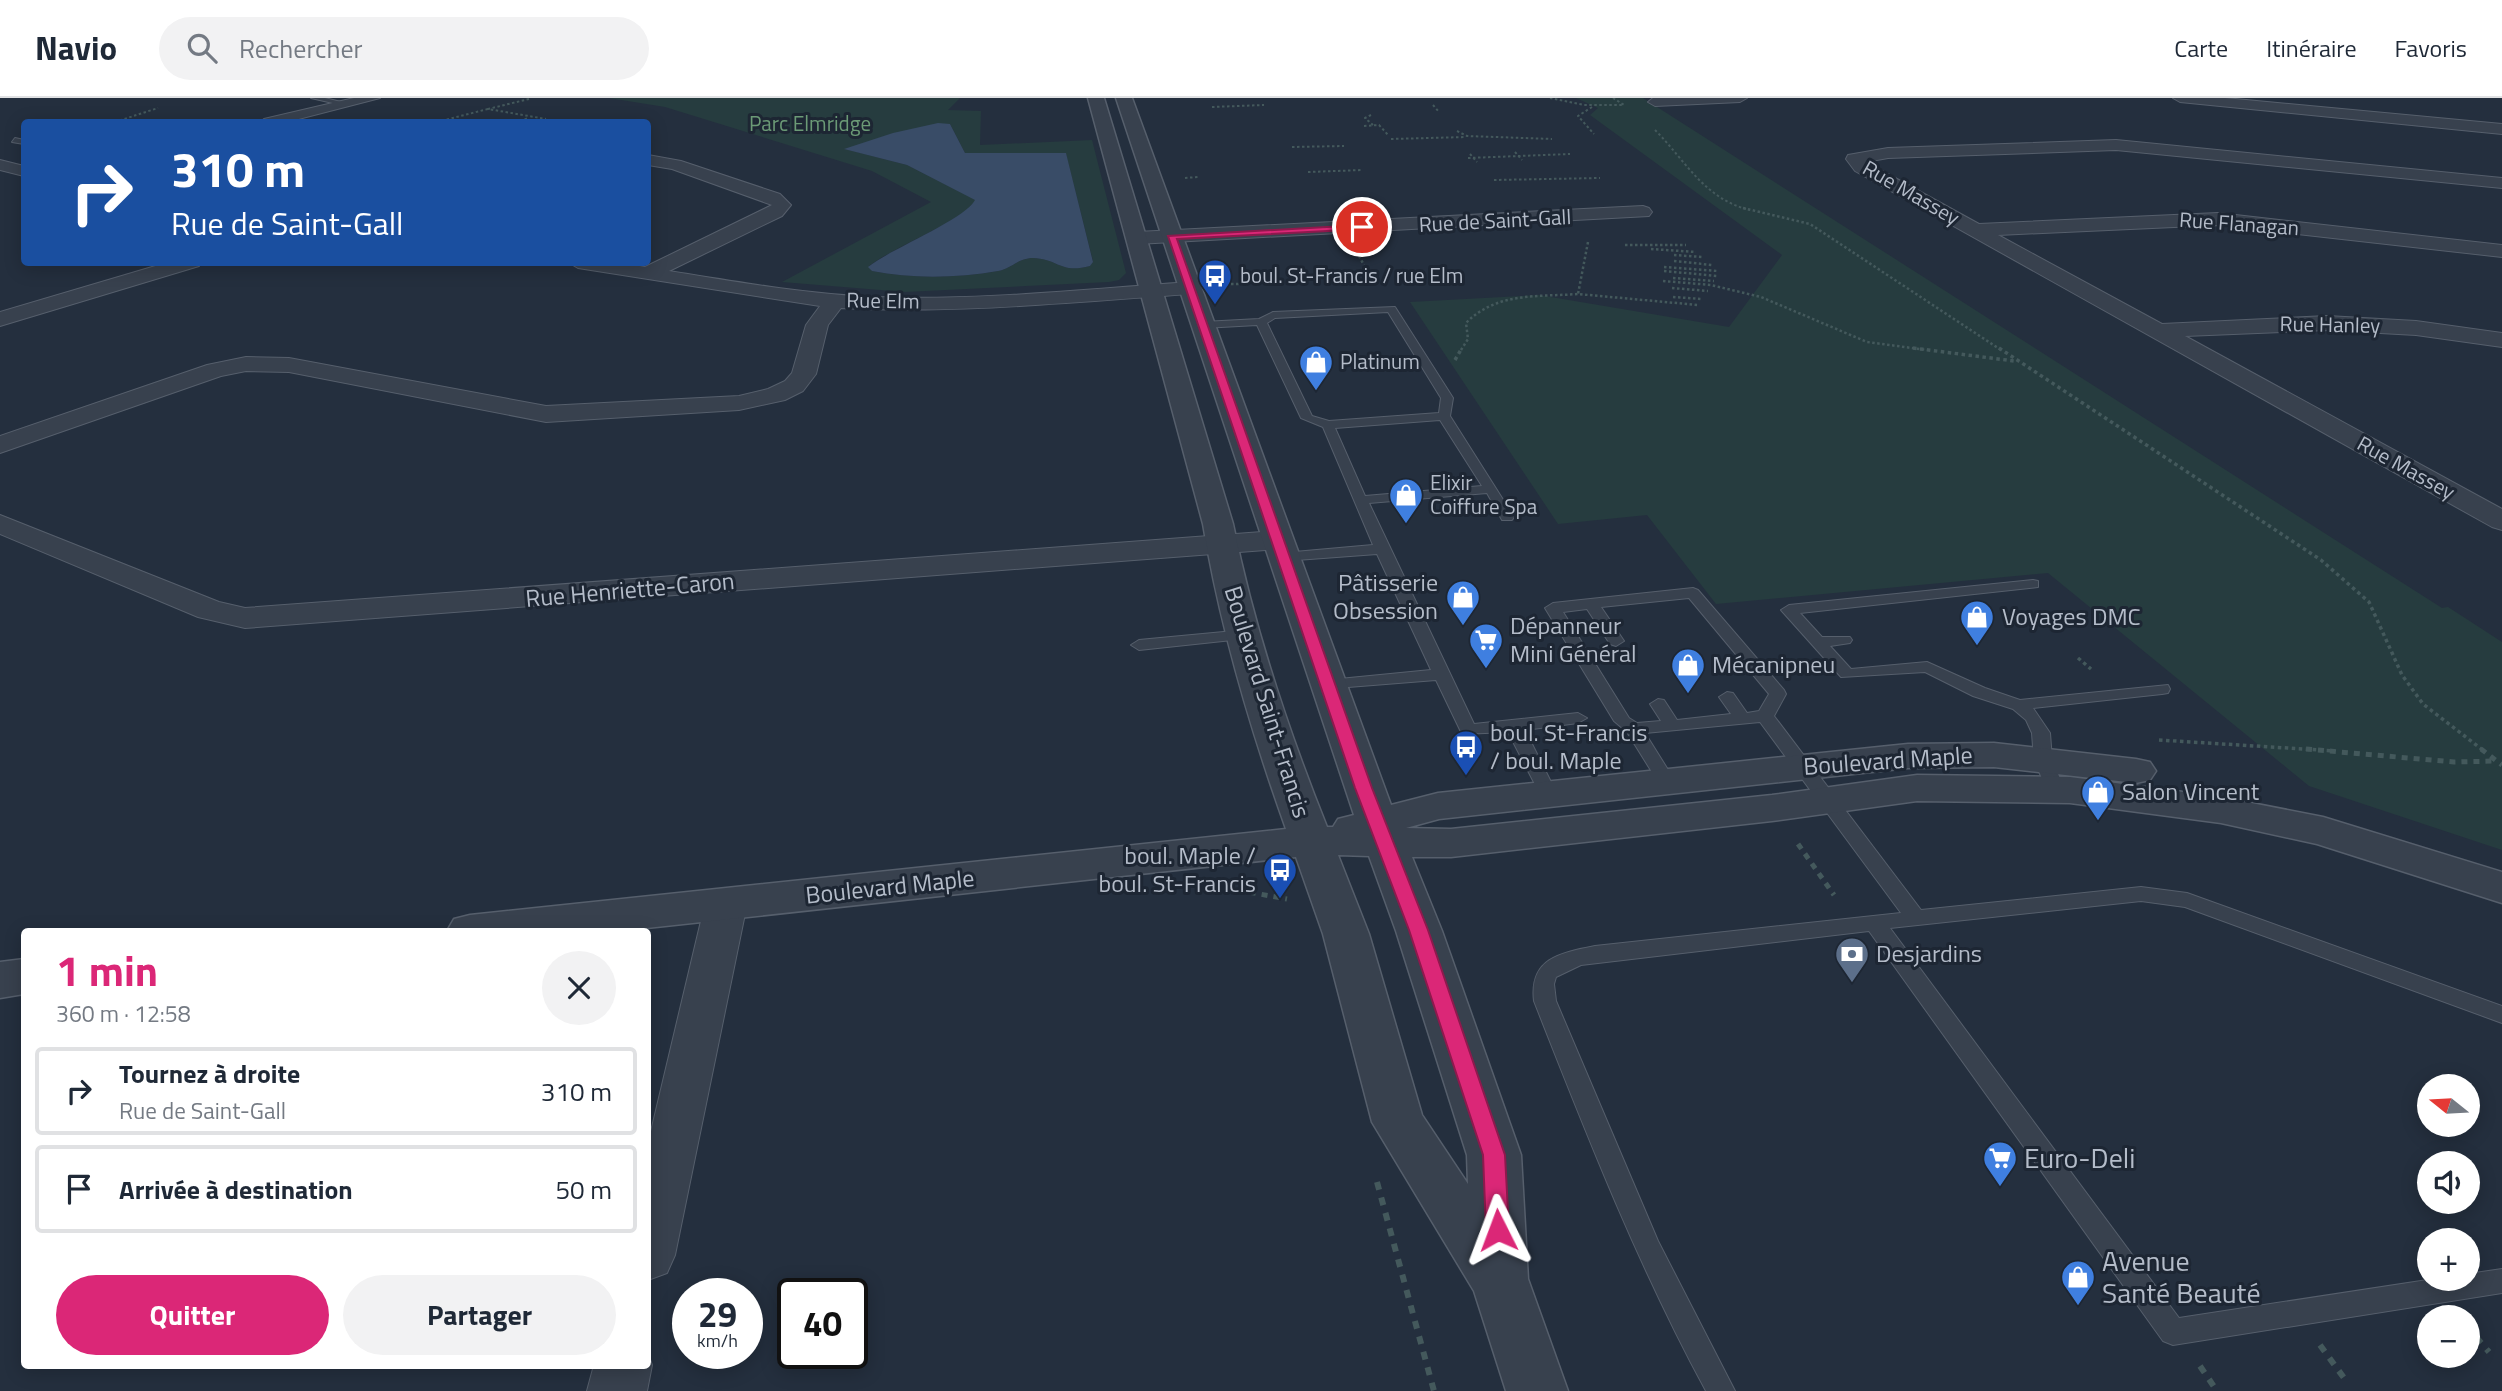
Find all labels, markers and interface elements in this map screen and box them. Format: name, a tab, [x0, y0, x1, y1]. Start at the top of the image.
search box	[159, 17, 649, 80]
text: Navio	[35, 23, 117, 73]
icon: search	[183, 29, 221, 67]
text: Rechercher	[239, 29, 363, 68]
text: Carte	[2174, 30, 2228, 66]
text: Itinéraire	[2266, 30, 2357, 66]
text: Favoris	[2395, 30, 2467, 66]
park label: Parc Elmridge	[749, 107, 871, 139]
text: 310 m	[171, 131, 305, 206]
icon: right	[56, 147, 147, 238]
street label: Rue Massey	[1857, 151, 1966, 233]
pin	[1332, 197, 1392, 257]
text: Rue de Saint-Gall	[171, 199, 403, 247]
street label: Rue de Saint-Gall	[1418, 200, 1572, 240]
street label: Rue Flanagan	[2178, 203, 2300, 243]
icon: arrive	[1343, 208, 1381, 246]
bus stop icon: boul. St-Francis / rue Elm	[1196, 257, 1234, 306]
place label: boul. St-Francis / rue Elm	[1240, 259, 1463, 291]
street label: Rue Elm	[846, 283, 920, 317]
street label: Rue Hanley	[2279, 307, 2381, 341]
shop icon: Platinum	[1297, 343, 1335, 392]
place label: Platinum	[1340, 345, 1420, 377]
street label: Rue Massey	[2352, 427, 2461, 507]
place label: Elixir Coiffure Spa	[1430, 466, 1538, 522]
shop icon: Elixir Coiffure Spa	[1387, 476, 1425, 525]
street label: Rue Henriette-Caron	[524, 562, 736, 616]
place label: Pâtisserie Obsession	[1333, 564, 1438, 628]
shop icon: Pâtisserie Obsession	[1444, 578, 1482, 627]
street label: Boulevard Saint-Francis	[1216, 581, 1320, 822]
shop icon: Voyages DMC	[1958, 598, 1996, 647]
place label: Voyages DMC	[2002, 598, 2141, 634]
place label: Dépanneur Mini Général	[1510, 607, 1637, 671]
supermarket icon: Dépanneur Mini Général	[1467, 621, 1505, 670]
shop icon: Mécanipneu	[1669, 646, 1707, 695]
place label: Mécanipneu	[1712, 646, 1835, 682]
place label: boul. St-Francis / boul. Maple	[1490, 714, 1647, 778]
bus stop icon: boul. St-Francis / boul. Maple	[1447, 728, 1485, 777]
street label: Boulevard Maple	[1802, 736, 1974, 784]
shop icon: Salon Vincent	[2079, 773, 2117, 822]
place label: Salon Vincent	[2122, 773, 2260, 809]
place label: boul. Maple / boul. St-Francis	[1099, 837, 1256, 901]
bus stop icon: boul. Maple / boul. St-Francis	[1261, 851, 1299, 900]
street label: Boulevard Maple	[804, 859, 976, 913]
bank icon: Desjardins	[1833, 935, 1871, 984]
place label: Desjardins	[1876, 935, 1982, 971]
text: 1 min	[56, 938, 158, 1002]
button: close	[542, 951, 616, 1025]
text: 360 m · 12:58	[56, 996, 191, 1031]
text: Tournez à droite	[119, 1054, 300, 1093]
icon: right	[60, 1072, 98, 1110]
text: 310 m	[541, 1072, 612, 1111]
north arrow	[2417, 1074, 2480, 1138]
map controls	[2417, 1074, 2480, 1368]
text: Rue de Saint-Gall	[119, 1093, 286, 1128]
place label: Euro-Deli	[2024, 1136, 2135, 1179]
supermarket icon: Euro-Deli	[1981, 1139, 2019, 1188]
button: sound	[2417, 1151, 2480, 1214]
icon: arrive	[60, 1170, 98, 1208]
text: Arrivée à destination	[119, 1170, 353, 1209]
text: 50 m	[555, 1170, 612, 1209]
position arrow	[1461, 1193, 1535, 1267]
button: +	[2417, 1228, 2480, 1291]
place label: Avenue Santé Beauté	[2102, 1239, 2261, 1314]
shop icon: Avenue Santé Beauté	[2059, 1258, 2097, 1307]
button: Quitter	[56, 1275, 329, 1355]
button: Partager	[343, 1275, 616, 1355]
speed limit sign: 40	[777, 1278, 868, 1369]
text: 29	[698, 1287, 737, 1341]
button: −	[2417, 1305, 2480, 1368]
text: km/h	[697, 1327, 738, 1354]

